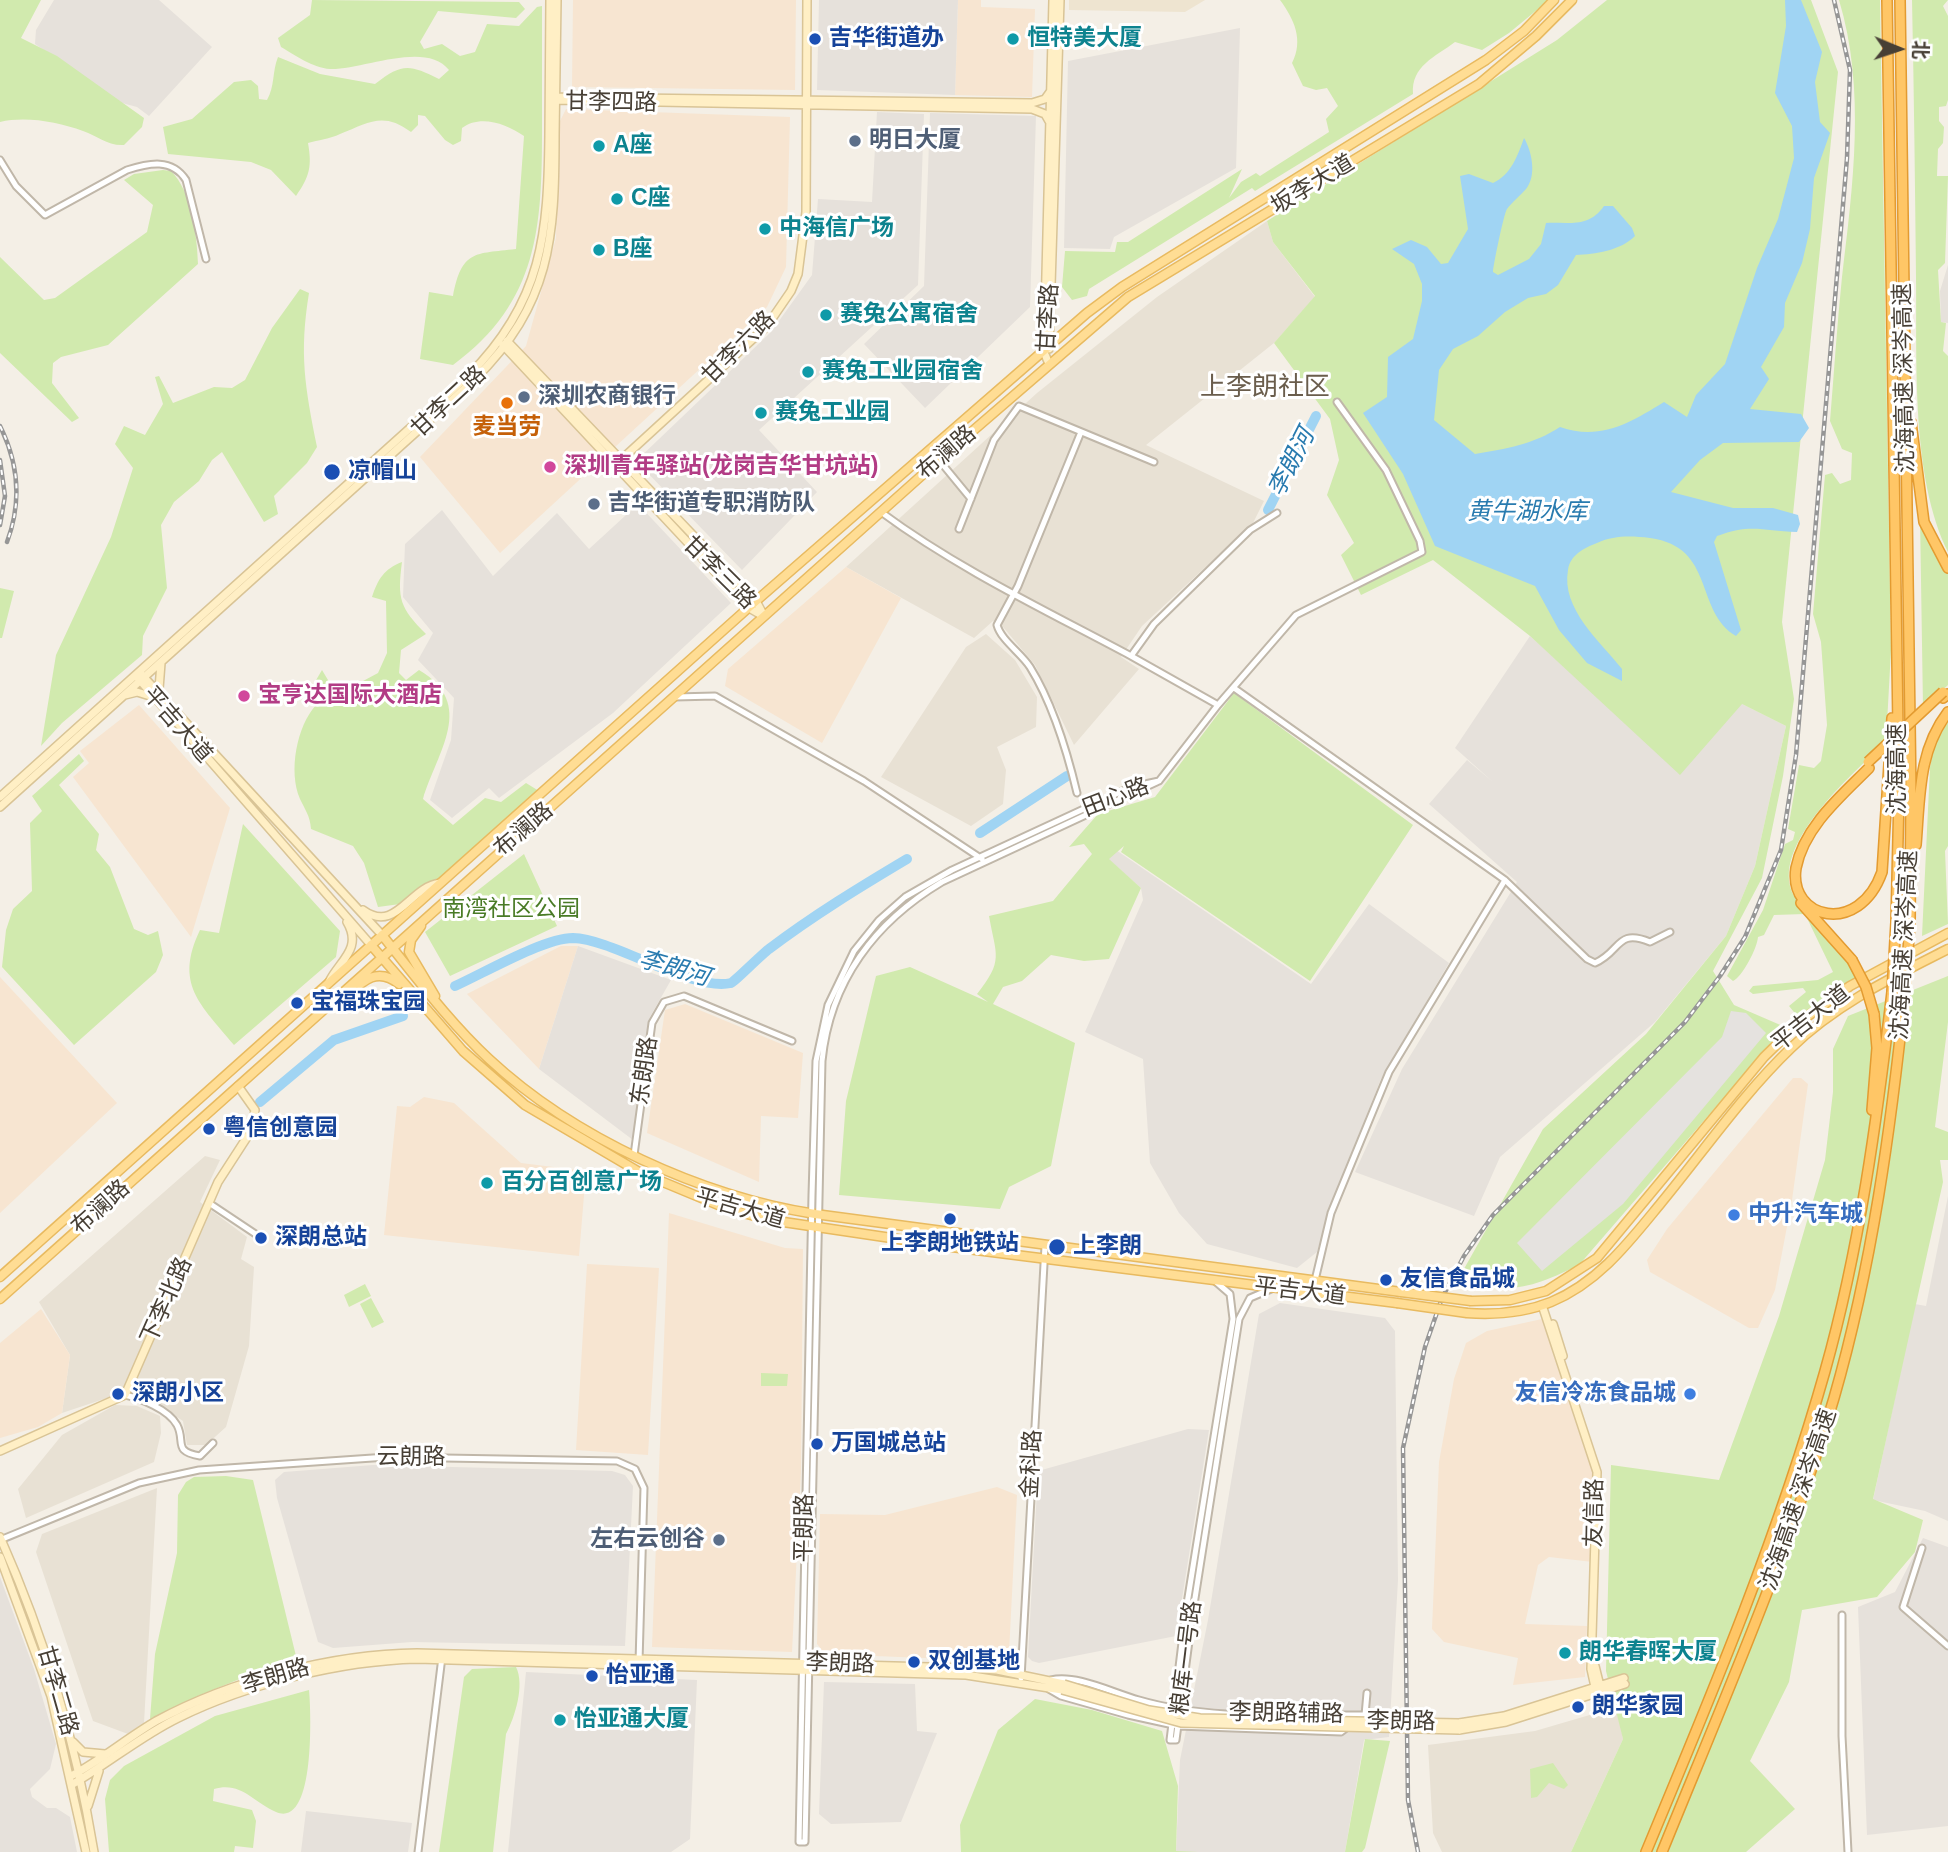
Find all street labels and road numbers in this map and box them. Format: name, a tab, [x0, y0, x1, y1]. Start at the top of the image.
street label: 甘李四路	[565, 88, 657, 118]
street label: 坂李大道	[1266, 149, 1360, 221]
street label: 甘李路	[1033, 283, 1065, 353]
street label: 沈海高速 深岑高速	[1890, 283, 1920, 473]
street label: 甘李六路	[697, 306, 781, 390]
street label: 甘李二路	[406, 361, 492, 443]
street label: 布澜路	[912, 420, 982, 486]
street label: 甘李三路	[677, 531, 761, 615]
street label: 平吉大道	[136, 681, 218, 769]
street label: 沈海高速	[1884, 723, 1912, 815]
street label: 田心路	[1079, 773, 1153, 823]
street label: 布澜路	[489, 797, 559, 863]
street label: 沈海高速 深岑高速	[1886, 849, 1924, 1041]
street label: 平吉大道	[1766, 980, 1856, 1058]
street label: 东朗路	[627, 1035, 663, 1107]
street label: 布澜路	[66, 1175, 136, 1241]
street label: 平吉大道	[692, 1183, 788, 1235]
street label: 下李北路	[136, 1253, 198, 1349]
street label: 平吉大道	[1253, 1273, 1347, 1311]
street label: 沈海高速 深岑高速	[1755, 1405, 1843, 1595]
street label: 金科路	[1016, 1429, 1048, 1499]
street label: 云朗路	[377, 1444, 445, 1472]
street label: 友信路	[1581, 1478, 1609, 1548]
street label: 平朗路	[791, 1493, 819, 1563]
street label: 粮库一号路	[1166, 1599, 1208, 1717]
street label: 甘李二路	[31, 1643, 83, 1739]
street label: 李朗路	[805, 1649, 875, 1679]
street label: 李朗路	[239, 1654, 313, 1700]
street label: 李朗路辅路	[1228, 1699, 1344, 1729]
street label: 李朗路	[1366, 1708, 1436, 1736]

